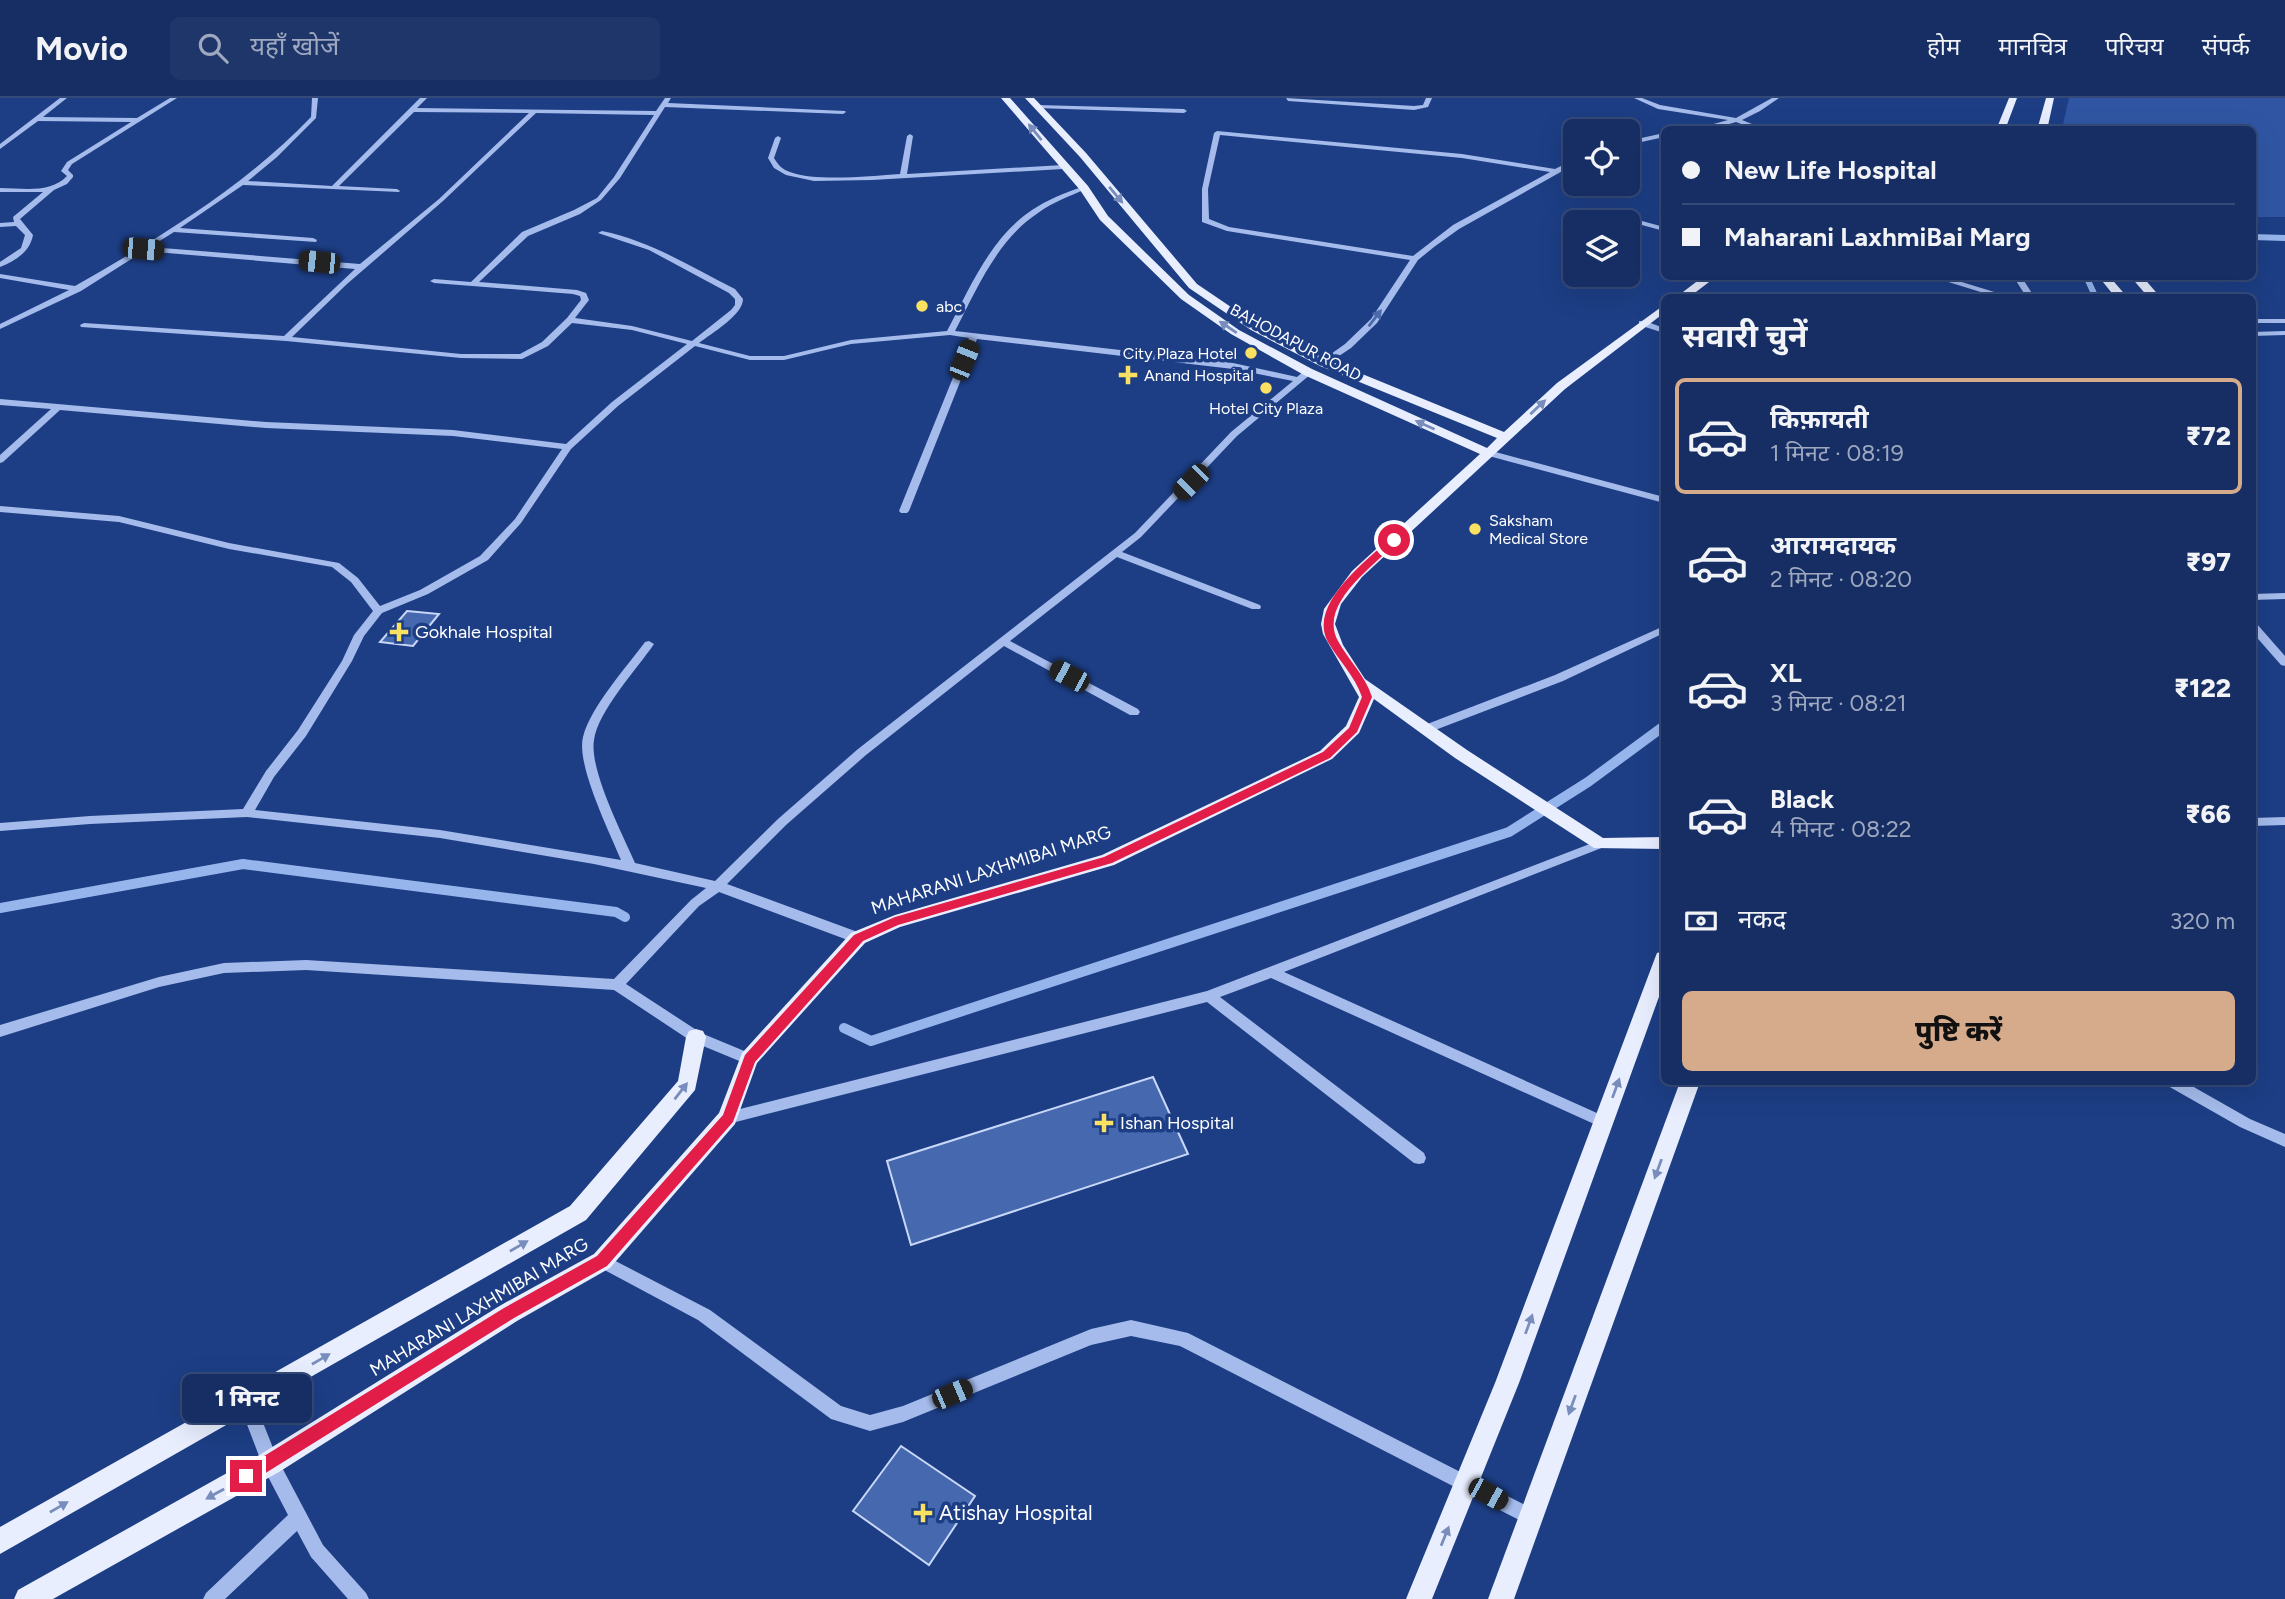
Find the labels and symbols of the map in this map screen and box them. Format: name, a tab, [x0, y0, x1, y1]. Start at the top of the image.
one-way arrow	[1027, 123, 1042, 141]
one-way arrow	[1108, 186, 1123, 203]
car	[122, 237, 165, 261]
car	[298, 249, 341, 275]
place label: abc	[936, 297, 963, 316]
marker: abc	[914, 298, 930, 314]
street label: BAHODAPUR ROAD	[1227, 300, 1365, 385]
one-way arrow	[1368, 308, 1382, 327]
one-way arrow	[1218, 321, 1237, 334]
car	[947, 337, 982, 383]
place label: City Plaza Hotel	[1123, 344, 1237, 363]
marker: City Plaza Hotel	[1243, 345, 1259, 361]
marker: Anand Hospital	[1118, 365, 1138, 385]
place label: Anand Hospital	[1144, 366, 1254, 385]
marker: Hotel City Plaza	[1258, 380, 1274, 396]
place label: Hotel City Plaza	[1209, 399, 1323, 418]
one-way arrow	[1529, 399, 1546, 415]
one-way arrow	[1415, 419, 1436, 430]
car	[1169, 460, 1214, 504]
place label: Saksham Medical Store	[1489, 511, 1588, 548]
marker: Saksham Medical Store	[1467, 521, 1483, 537]
route start	[1378, 524, 1410, 556]
place label: Gokhale Hospital	[415, 621, 552, 643]
marker: Gokhale Hospital	[389, 622, 409, 642]
car	[1046, 657, 1093, 695]
street label: MAHARANI LAXHMIBAI MARG	[868, 821, 1114, 919]
one-way arrow	[1611, 1077, 1622, 1098]
one-way arrow	[673, 1082, 687, 1100]
place label: Ishan Hospital	[1120, 1112, 1234, 1134]
marker: Ishan Hospital	[1094, 1113, 1114, 1133]
one-way arrow	[1653, 1158, 1664, 1179]
street label: MAHARANI LAXHMIBAI MARG	[366, 1233, 592, 1381]
one-way arrow	[509, 1240, 529, 1252]
one-way arrow	[1523, 1314, 1534, 1335]
one-way arrow	[311, 1353, 331, 1365]
callout: 1 मिनट	[181, 1374, 311, 1424]
car	[929, 1376, 976, 1412]
one-way arrow	[1566, 1395, 1577, 1416]
route end	[230, 1460, 262, 1492]
car	[1465, 1475, 1512, 1513]
one-way arrow	[205, 1488, 224, 1500]
place label: Atishay Hospital	[939, 1500, 1093, 1525]
one-way arrow	[50, 1501, 69, 1513]
marker: Atishay Hospital	[913, 1503, 933, 1523]
one-way arrow	[1440, 1525, 1451, 1546]

